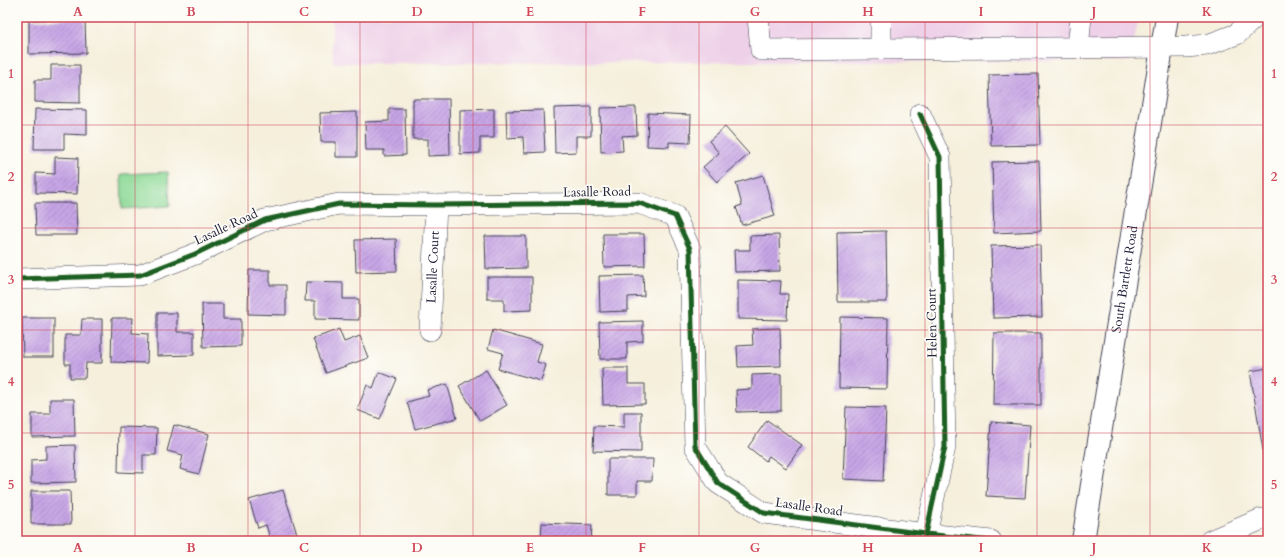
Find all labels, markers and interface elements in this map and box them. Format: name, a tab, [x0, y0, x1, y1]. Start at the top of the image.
text: A	[73, 3, 83, 21]
text: B	[186, 3, 196, 21]
text: C	[299, 3, 309, 21]
text: D	[411, 3, 423, 21]
text: E	[526, 3, 534, 21]
text: F	[638, 3, 646, 21]
text: G	[750, 3, 761, 21]
text: H	[862, 3, 874, 21]
text: I	[978, 3, 984, 21]
text: J	[1090, 3, 1097, 21]
text: K	[1202, 3, 1213, 21]
text: 1	[8, 65, 14, 83]
text: 1	[1271, 65, 1277, 83]
text: 2	[8, 168, 15, 186]
text: 2	[1271, 168, 1278, 186]
street label: Lasalle Road	[563, 182, 631, 202]
street label: Lasalle Road	[191, 204, 261, 250]
street label: South Bartlett Road	[1107, 224, 1142, 334]
street label: Lasalle Court	[422, 230, 444, 304]
text: 3	[8, 271, 15, 289]
text: 3	[1271, 271, 1278, 289]
street label: Helen Court	[922, 288, 942, 358]
text: 4	[8, 373, 15, 391]
text: 4	[1271, 373, 1278, 391]
text: 5	[8, 476, 14, 494]
text: 5	[1271, 476, 1277, 494]
street label: Lasalle Road	[774, 493, 844, 521]
text: A	[73, 539, 83, 557]
text: B	[186, 539, 196, 557]
text: C	[299, 539, 309, 557]
text: D	[411, 539, 423, 557]
text: E	[526, 539, 534, 557]
text: F	[638, 539, 646, 557]
text: G	[750, 539, 761, 557]
text: H	[862, 539, 874, 557]
text: I	[978, 539, 984, 557]
text: J	[1090, 539, 1097, 557]
text: K	[1202, 539, 1213, 557]

